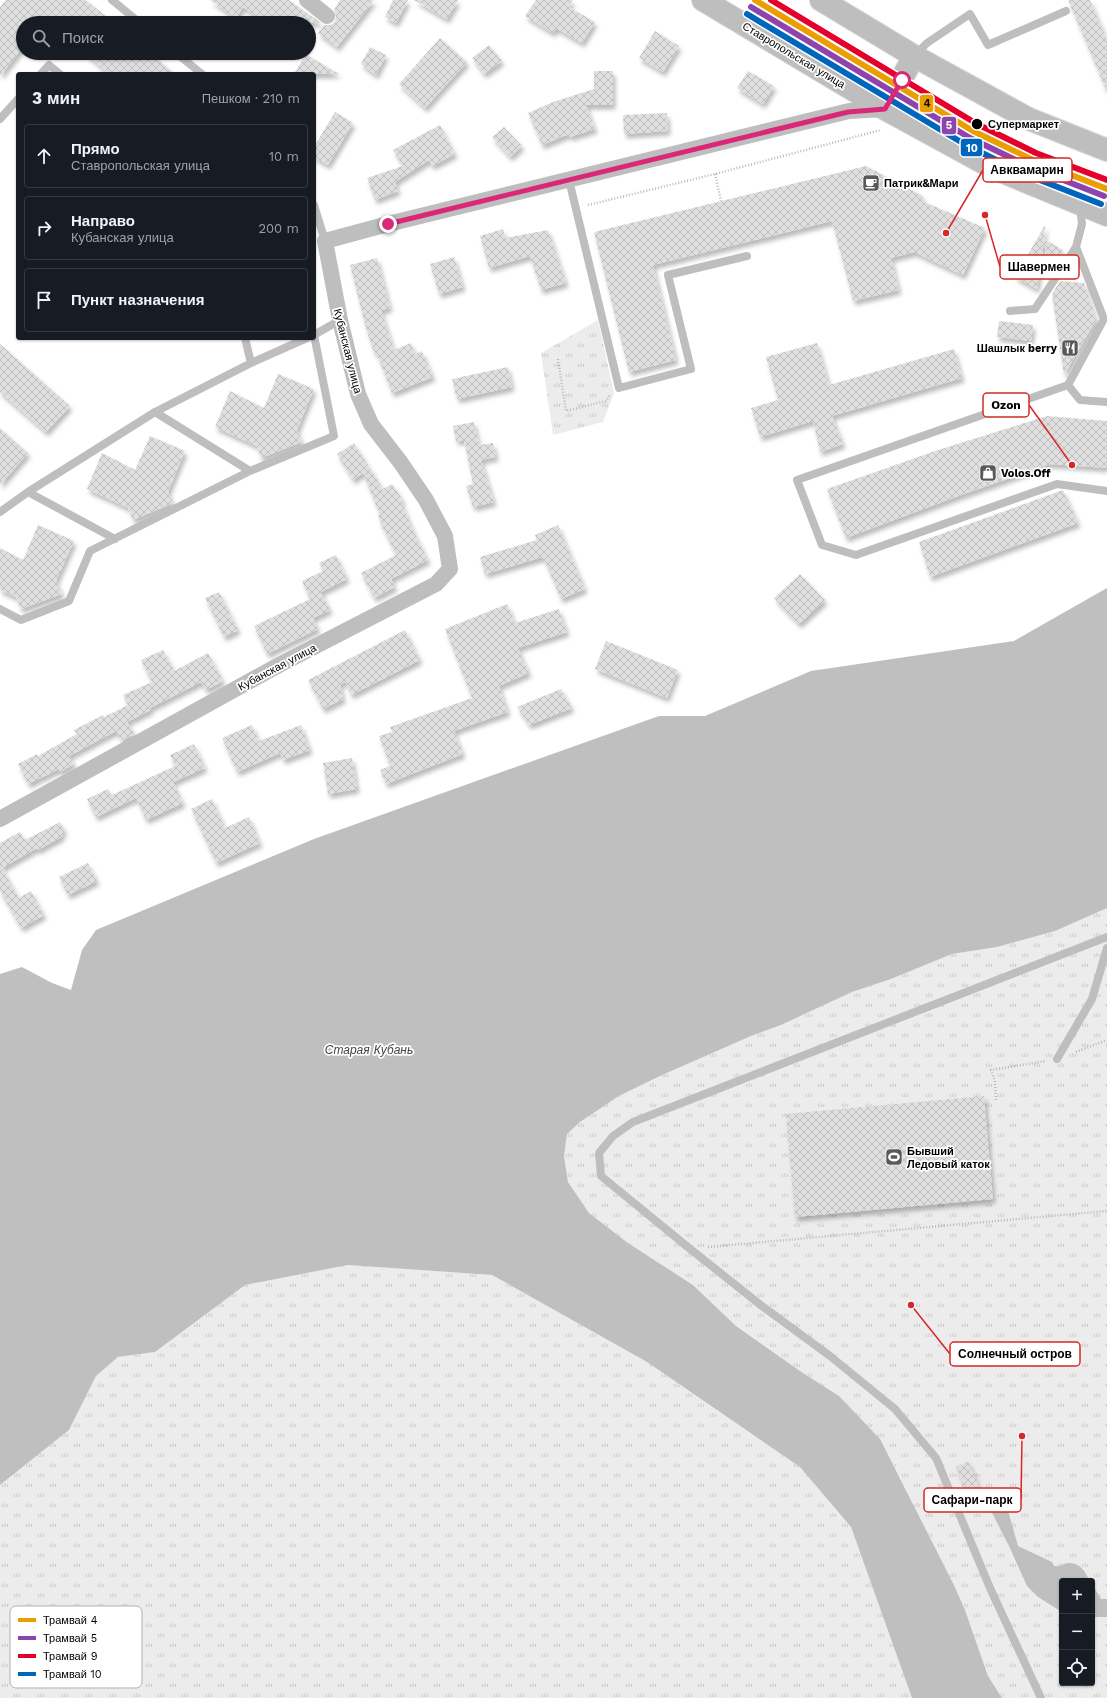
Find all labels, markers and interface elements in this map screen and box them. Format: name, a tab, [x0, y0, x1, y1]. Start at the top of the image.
search box	[16, 16, 316, 60]
street label: Ставропольская улица	[740, 20, 848, 92]
icon: search	[30, 27, 52, 49]
text: Поиск	[62, 29, 104, 47]
route start	[893, 71, 911, 89]
text: 3 мин	[32, 88, 80, 108]
text: Пешком · 210 m	[202, 91, 300, 106]
line badge: 4	[919, 94, 934, 113]
text: 4	[923, 97, 931, 110]
line badge: 5	[941, 116, 957, 135]
marker: Супермаркет	[970, 117, 984, 131]
place label: Супермаркет	[988, 118, 1060, 131]
text: 5	[946, 119, 952, 132]
line badge: 10	[960, 138, 983, 157]
text: Прямо	[71, 140, 120, 158]
text: 10	[966, 142, 978, 155]
icon: ahead	[33, 145, 55, 167]
text: 10 m	[269, 149, 299, 164]
text: Ставропольская улица	[71, 158, 210, 173]
callout: Авквамарин	[983, 158, 1072, 182]
text: Авквамарин	[990, 163, 1064, 177]
cafe icon: Патрик&Мари	[861, 173, 881, 193]
place label: Патрик&Мари	[884, 177, 958, 190]
text: Направо	[71, 212, 135, 230]
route end	[379, 215, 397, 233]
icon: right	[33, 217, 55, 239]
text: 200 m	[258, 221, 299, 236]
text: Кубанская улица	[71, 230, 174, 245]
callout: Шавермен	[1000, 255, 1079, 279]
text: Шавермен	[1008, 260, 1070, 274]
icon: arrive	[33, 289, 55, 311]
text: Пункт назначения	[71, 291, 204, 309]
street label: Кубанская улица	[331, 307, 365, 396]
restaurant icon: Шашлык berry	[1060, 338, 1080, 358]
place label: Шашлык berry	[977, 342, 1058, 355]
callout: Ozon	[983, 393, 1029, 417]
text: Ozon	[991, 398, 1021, 412]
shop icon: Volos.Off	[978, 463, 998, 483]
place label: Volos.Off	[1001, 467, 1050, 480]
street label: Кубанская улица	[236, 641, 319, 694]
water label: Старая Кубань	[325, 1043, 413, 1057]
place label: Бывший Ледовый каток	[907, 1145, 990, 1171]
sports icon: Бывший Ледовый каток	[884, 1147, 904, 1167]
callout: Солнечный остров	[950, 1342, 1080, 1366]
text: Солнечный остров	[958, 1347, 1072, 1361]
callout: Сафари-парк	[924, 1488, 1021, 1512]
text: Сафари-парк	[932, 1493, 1013, 1507]
map controls	[1059, 1578, 1095, 1686]
button: +	[1059, 1578, 1095, 1614]
legend	[10, 1606, 142, 1688]
text: Трамвай 4	[43, 1614, 98, 1627]
button: −	[1059, 1614, 1095, 1650]
text: Трамвай 5	[43, 1632, 97, 1645]
text: Трамвай 9	[43, 1650, 98, 1663]
button: locate	[1059, 1650, 1095, 1686]
text: Трамвай 10	[43, 1668, 102, 1681]

